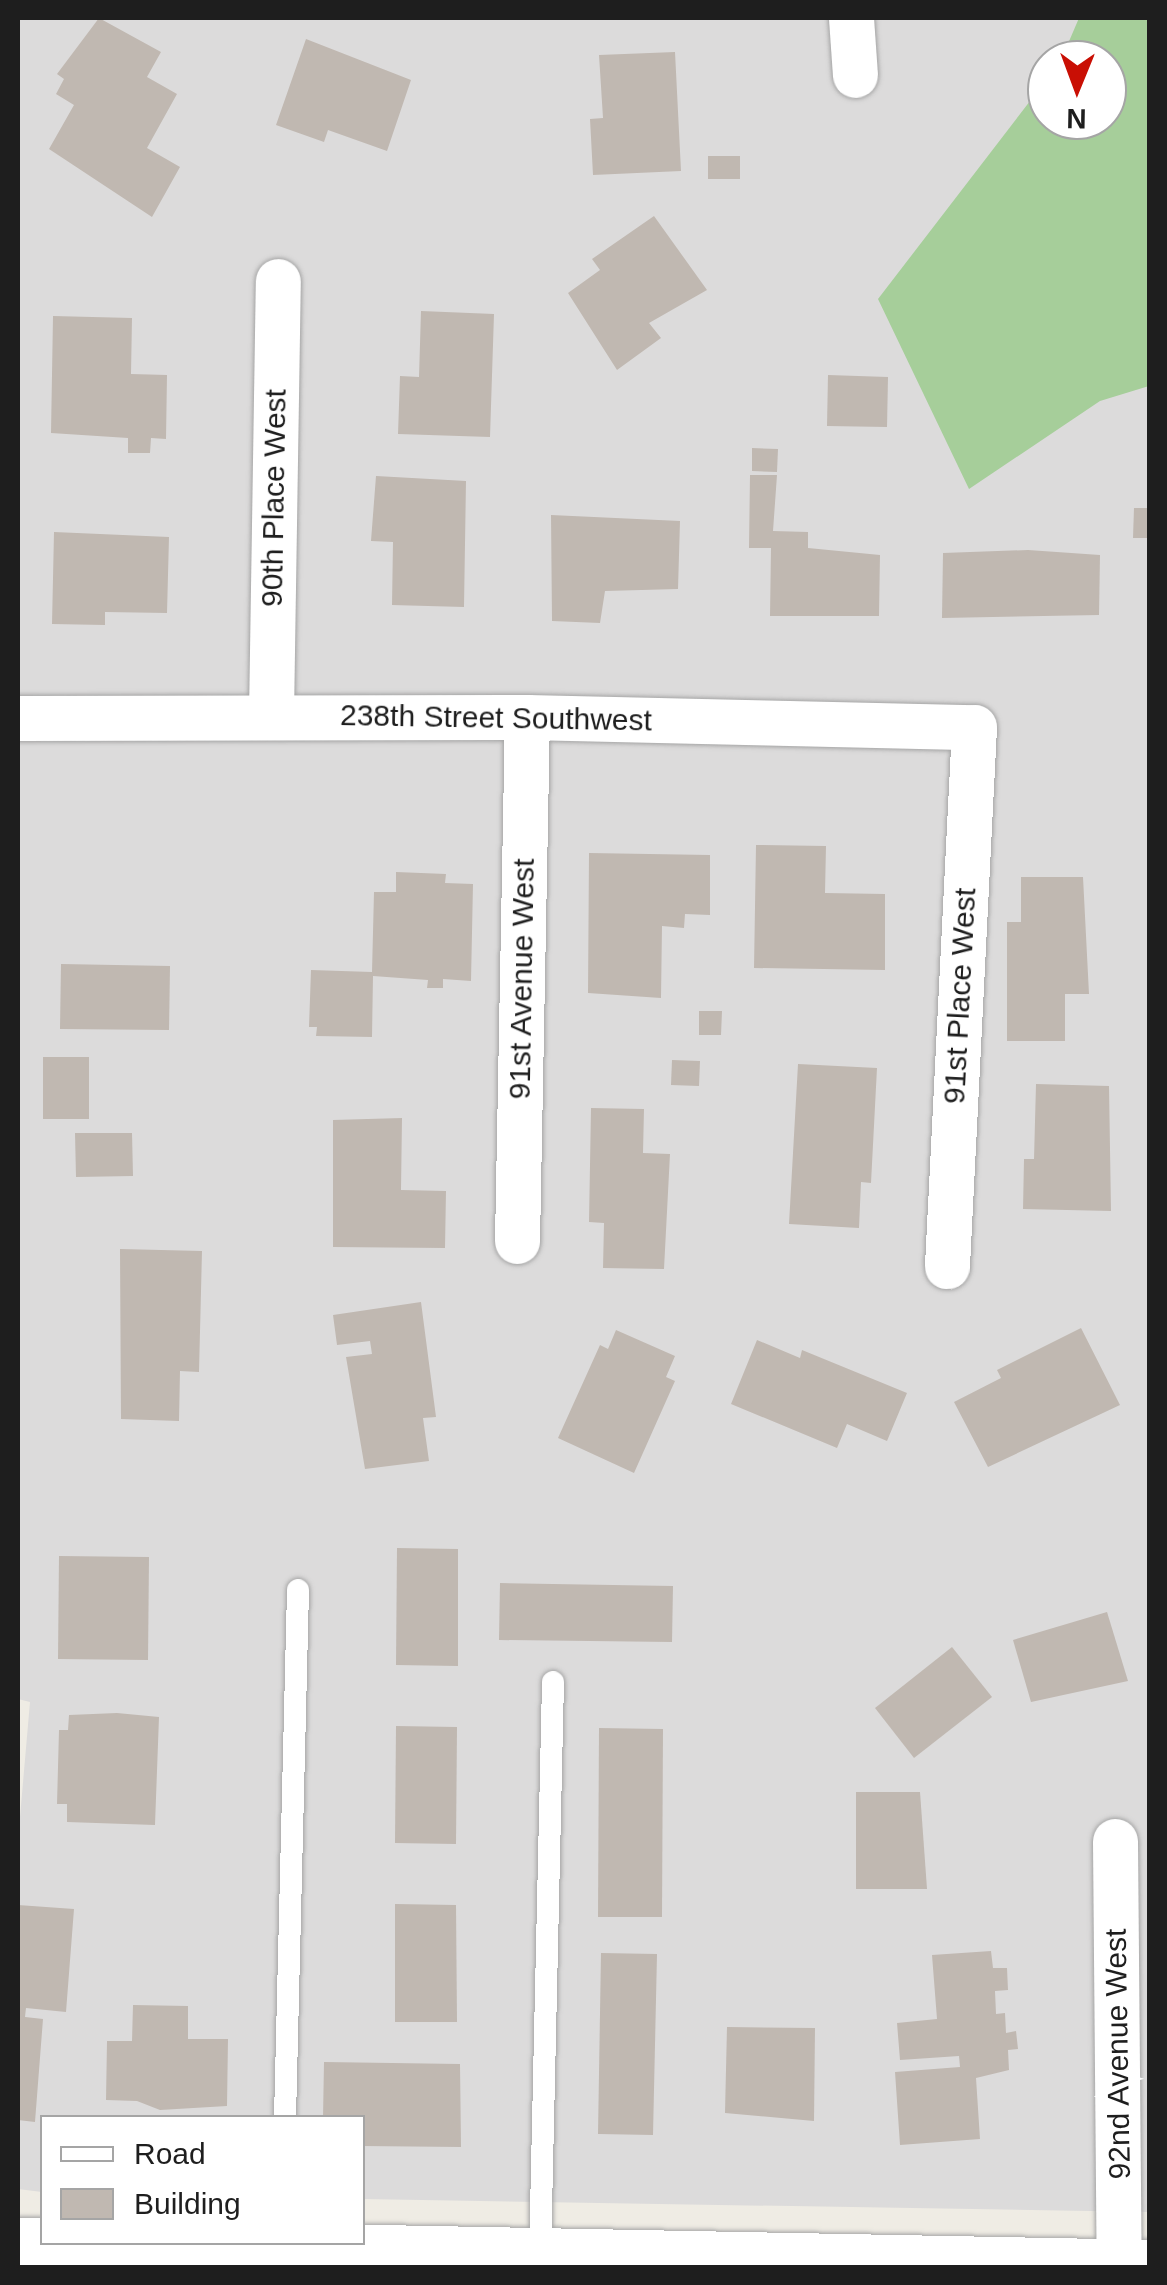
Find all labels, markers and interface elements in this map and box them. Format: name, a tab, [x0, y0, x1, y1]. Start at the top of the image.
north arrow	[1027, 40, 1127, 140]
text: N	[1066, 103, 1087, 134]
street label: 90th Place West	[254, 389, 294, 607]
street label: 238th Street Southwest	[340, 697, 652, 739]
street label: 91st Avenue West	[502, 858, 542, 1100]
street label: 91st Place West	[936, 887, 984, 1105]
street label: 92nd Avenue West	[1098, 1928, 1138, 2180]
legend	[40, 2115, 365, 2245]
text: Road	[134, 2137, 206, 2170]
text: Building	[134, 2187, 241, 2220]

